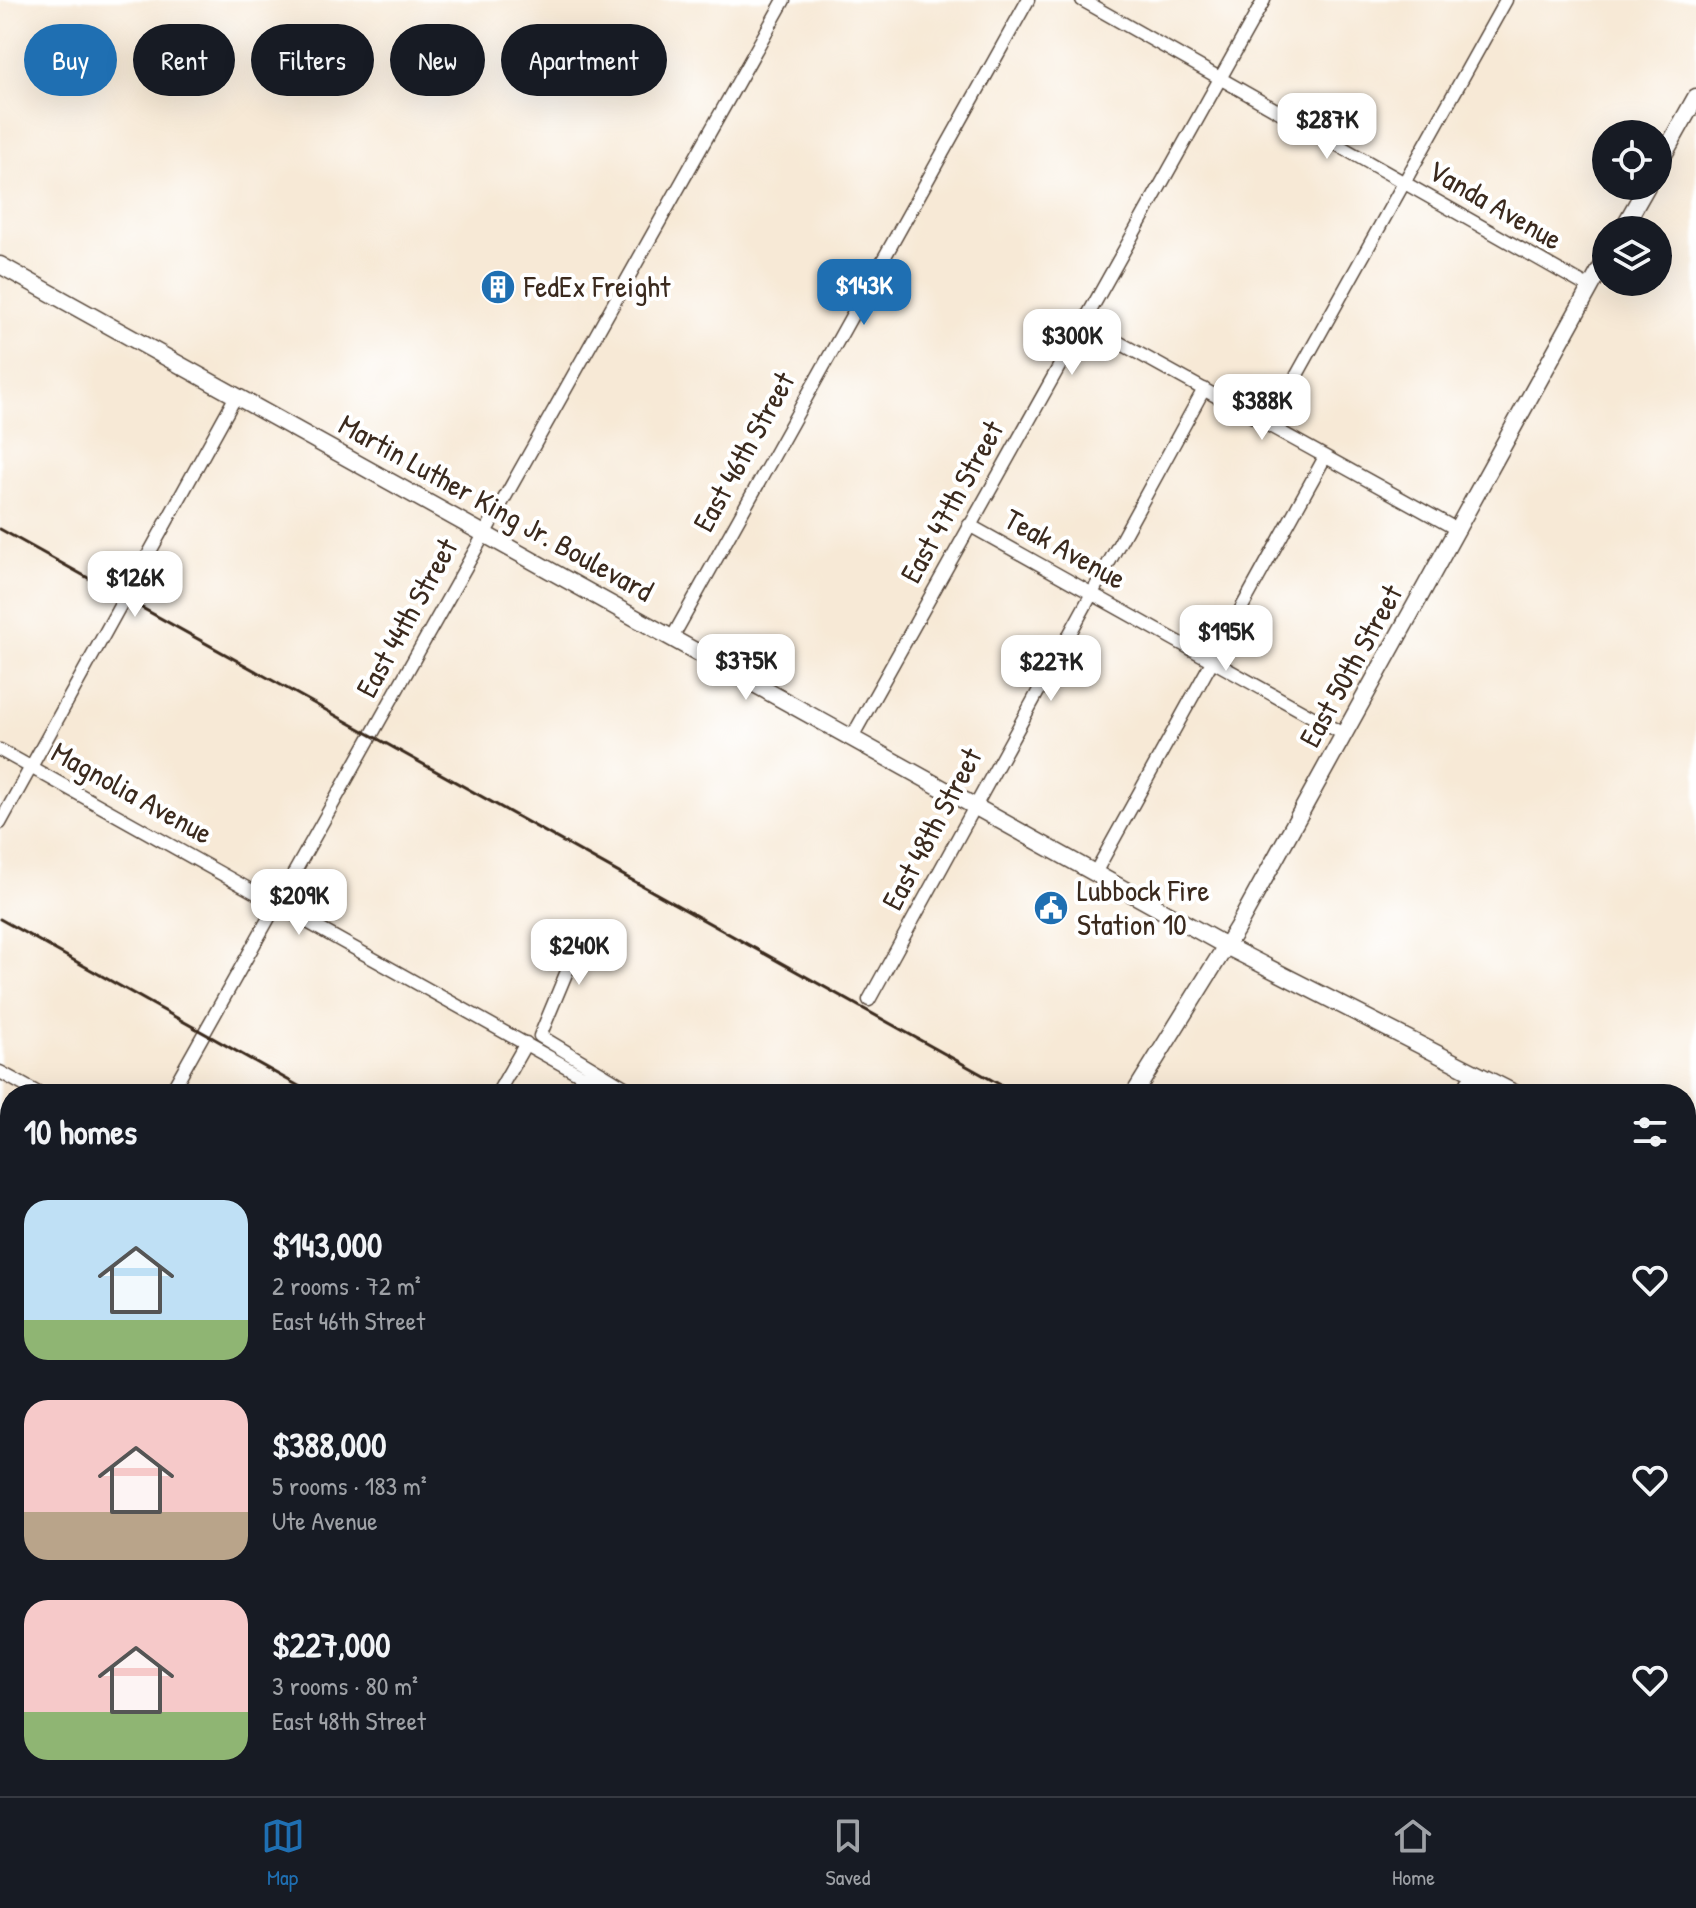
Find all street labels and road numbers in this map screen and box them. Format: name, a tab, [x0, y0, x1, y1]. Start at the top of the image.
street label: Vanda Avenue	[1421, 150, 1570, 259]
street label: East 46th Street	[683, 364, 804, 538]
street label: Martin Luther King Jr. Boulevard	[332, 404, 661, 610]
street label: East 47th Street	[890, 413, 1012, 590]
street label: Teak Avenue	[998, 498, 1133, 598]
street label: East 44th Street	[346, 530, 467, 704]
street label: East 50th Street	[1289, 577, 1411, 754]
street label: Magnolia Avenue	[45, 731, 220, 853]
street label: East 48th Street	[872, 740, 991, 916]

